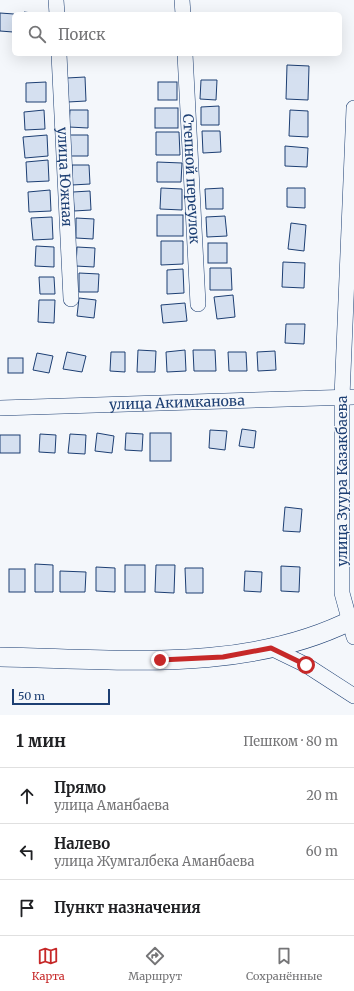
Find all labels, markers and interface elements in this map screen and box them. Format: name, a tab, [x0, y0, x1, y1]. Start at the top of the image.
search box	[12, 12, 342, 56]
icon: search	[26, 23, 48, 45]
text: Поиск	[58, 25, 105, 44]
street label: Степной переулок	[179, 113, 204, 244]
street label: улица Южная	[54, 127, 76, 227]
street label: улица Акимканова	[109, 391, 246, 414]
street label: улица Зуура Казакбаева	[333, 395, 351, 566]
route end	[151, 651, 169, 669]
route start	[297, 656, 315, 674]
scale bar	[12, 687, 110, 706]
text: 50 m	[18, 689, 45, 703]
text: 1 мин	[16, 730, 66, 752]
text: Пешком · 80 m	[243, 733, 338, 750]
text: Прямо	[54, 778, 106, 797]
icon: ahead	[16, 785, 38, 807]
text: 20 m	[306, 787, 338, 804]
text: улица Аманбаева	[54, 797, 169, 814]
text: Налево	[54, 834, 110, 853]
icon: left	[16, 841, 38, 863]
text: 60 m	[306, 843, 338, 860]
text: улица Жумгалбека Аманбаева	[54, 853, 254, 870]
icon: arrive	[16, 897, 38, 919]
text: Пункт назначения	[54, 898, 201, 917]
tab: Карта	[32, 945, 65, 983]
tab: Маршрут	[128, 945, 182, 983]
tab: Сохранённые	[246, 945, 322, 983]

